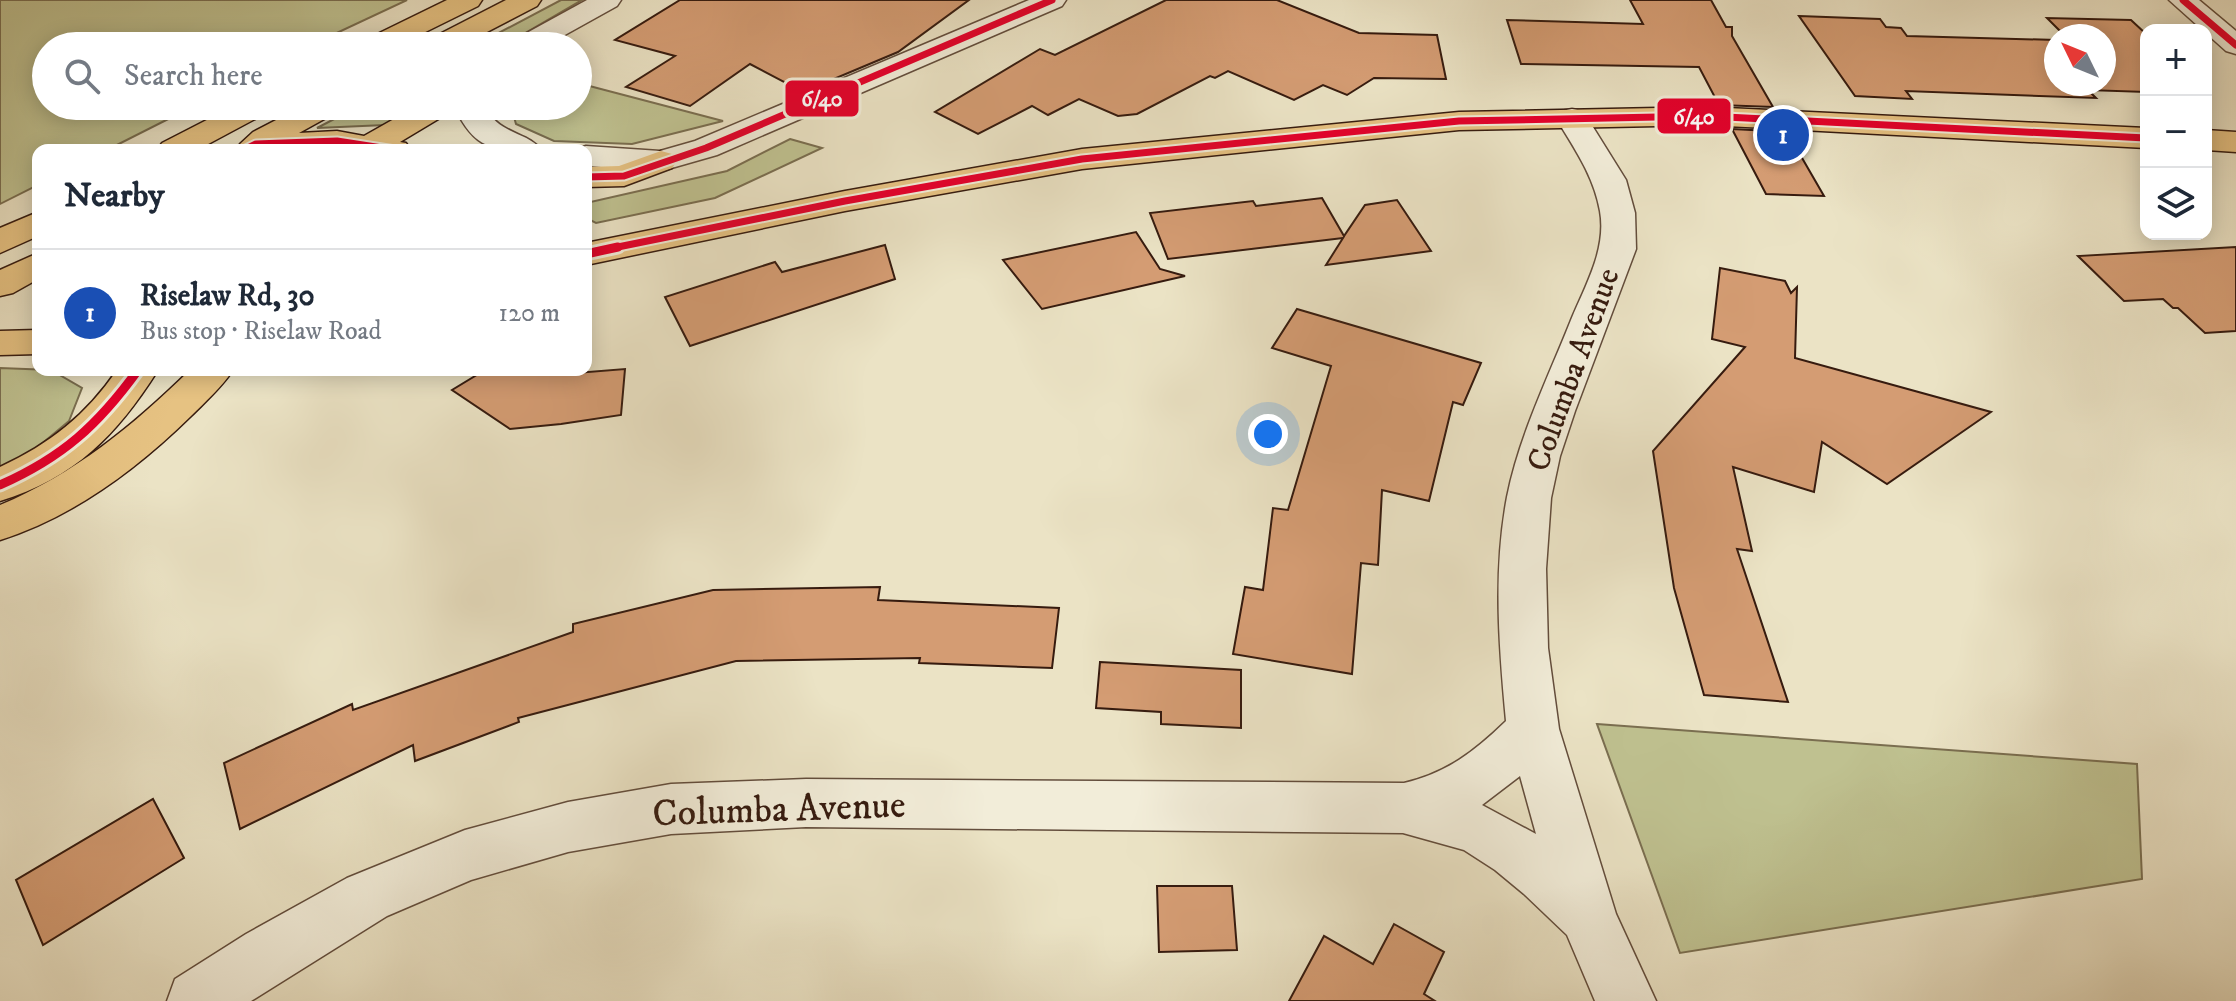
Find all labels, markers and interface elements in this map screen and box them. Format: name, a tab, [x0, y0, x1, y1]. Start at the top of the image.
north arrow	[2044, 24, 2116, 96]
map controls	[2140, 24, 2212, 240]
button: +	[2140, 24, 2212, 96]
search box	[32, 32, 592, 120]
icon: search	[60, 54, 104, 98]
text: Search here	[124, 58, 263, 95]
line badge: 6/40	[784, 79, 860, 118]
text: 6/40	[801, 86, 843, 113]
button: −	[2140, 96, 2212, 168]
line badge: 6/40	[1656, 97, 1732, 135]
text: 6/40	[1673, 104, 1715, 131]
pin: 1	[1757, 105, 1809, 165]
button: layers	[2140, 168, 2212, 240]
text: Nearby	[64, 175, 165, 217]
street label: Columba Avenue	[1519, 263, 1629, 477]
text: Riselaw Rd, 30	[140, 278, 315, 315]
text: 1	[85, 297, 95, 330]
text: 120 m	[499, 297, 560, 330]
text: Bus stop · Riselaw Road	[140, 315, 382, 348]
your location	[1248, 414, 1288, 454]
street label: Columba Avenue	[652, 782, 906, 838]

